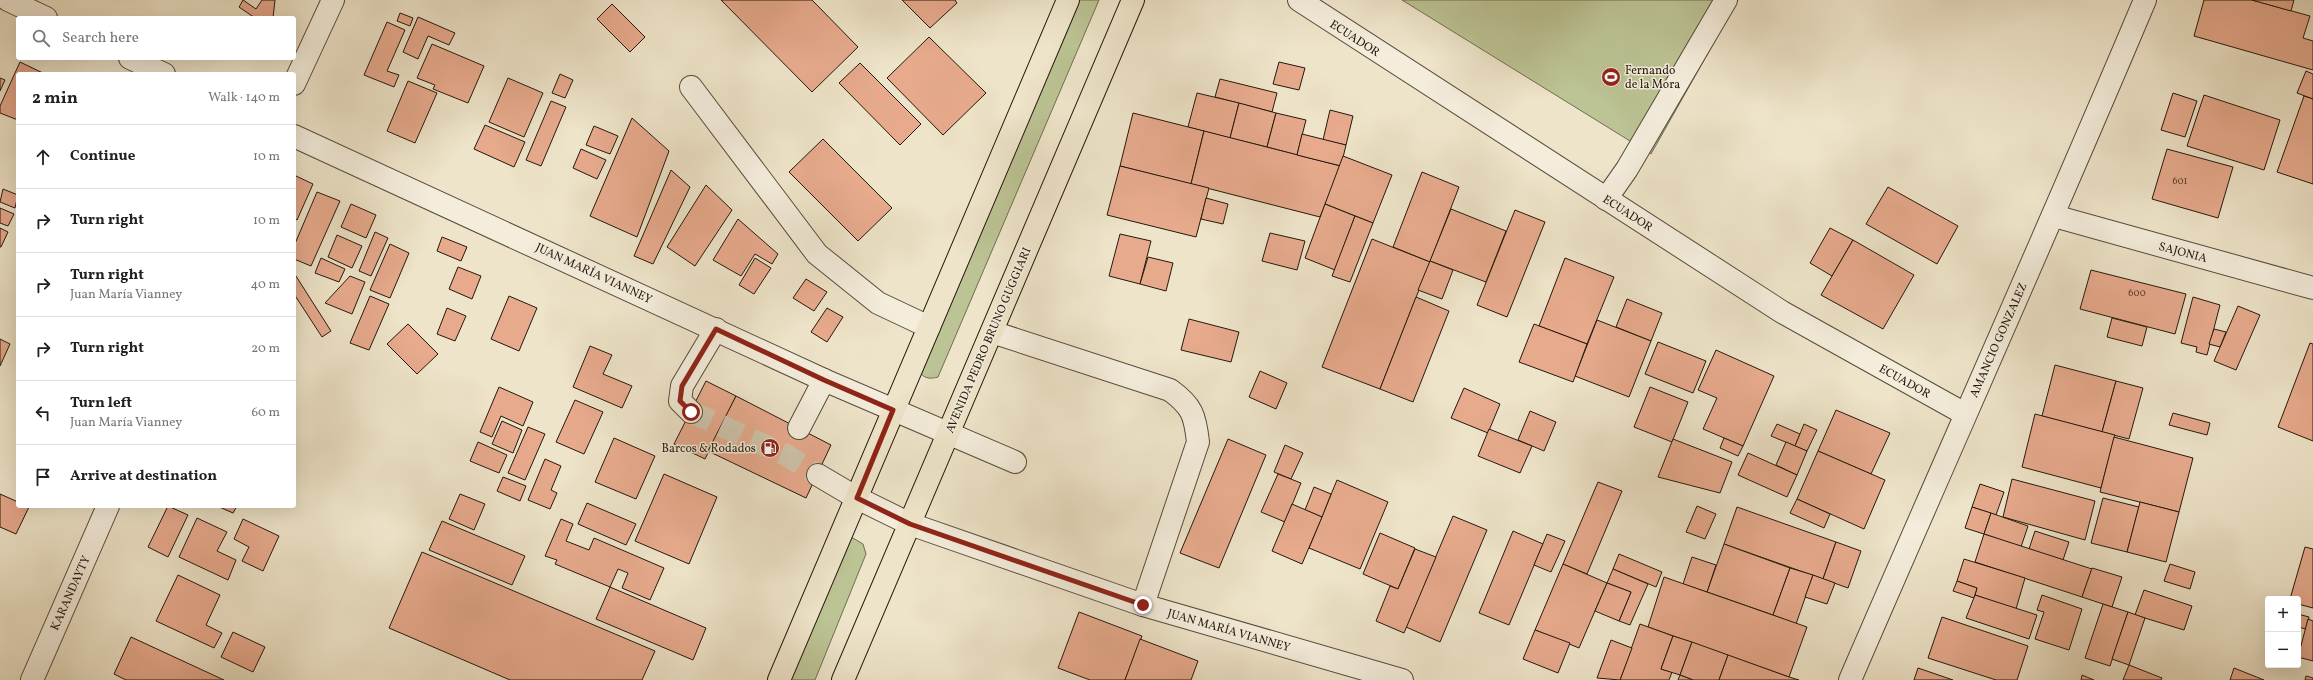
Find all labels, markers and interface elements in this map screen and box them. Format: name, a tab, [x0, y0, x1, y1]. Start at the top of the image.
search box	[16, 16, 296, 60]
street label: ECUADOR	[1326, 17, 1383, 61]
icon: search	[30, 27, 52, 49]
text: Search here	[62, 28, 139, 49]
place label: Fernando de la Mora	[1625, 63, 1680, 93]
sports icon: Fernando de la Mora	[1600, 66, 1622, 88]
text: 2 min	[32, 87, 78, 110]
text: Walk · 140 m	[208, 89, 280, 107]
icon: ahead	[32, 146, 54, 168]
text: Continue	[70, 146, 135, 167]
text: 10 m	[253, 148, 280, 166]
house number: 601	[2173, 174, 2188, 188]
street label: ECUADOR	[1599, 192, 1656, 236]
icon: right	[32, 210, 54, 232]
text: Turn right	[70, 210, 144, 231]
text: 10 m	[253, 212, 280, 230]
street label: JUAN MARÍA VIANNEY	[533, 239, 655, 308]
street label: SAJONIA	[2157, 239, 2209, 267]
street label: AVENIDA PEDRO BRUNO GUGGIARI	[942, 245, 1035, 436]
text: Turn right	[70, 265, 144, 286]
icon: right	[32, 274, 54, 296]
text: 40 m	[251, 276, 280, 294]
street label: AMANCIO GONZALEZ	[1966, 280, 2031, 400]
text: Juan María Vianney	[70, 286, 182, 304]
house number: 600	[2128, 286, 2146, 300]
icon: right	[32, 338, 54, 360]
text: Turn right	[70, 338, 144, 359]
text: 20 m	[251, 340, 280, 358]
street label: ECUADOR	[1876, 361, 1933, 403]
text: Turn left	[70, 393, 132, 414]
icon: left	[32, 402, 54, 424]
route start	[682, 403, 700, 421]
text: 60 m	[252, 404, 280, 422]
text: Juan María Vianney	[70, 414, 182, 432]
fuel station icon: Barcos & Rodados	[759, 437, 781, 459]
place label: Barcos & Rodados	[662, 441, 756, 457]
icon: arrive	[32, 466, 54, 488]
text: Arrive at destination	[70, 466, 217, 487]
street label: KARANDAYTY	[47, 553, 95, 633]
route end	[1134, 596, 1152, 614]
map controls	[2265, 596, 2301, 668]
button: +	[2265, 596, 2301, 632]
street label: JUAN MARÍA VIANNEY	[1165, 605, 1293, 656]
button: −	[2265, 632, 2301, 668]

